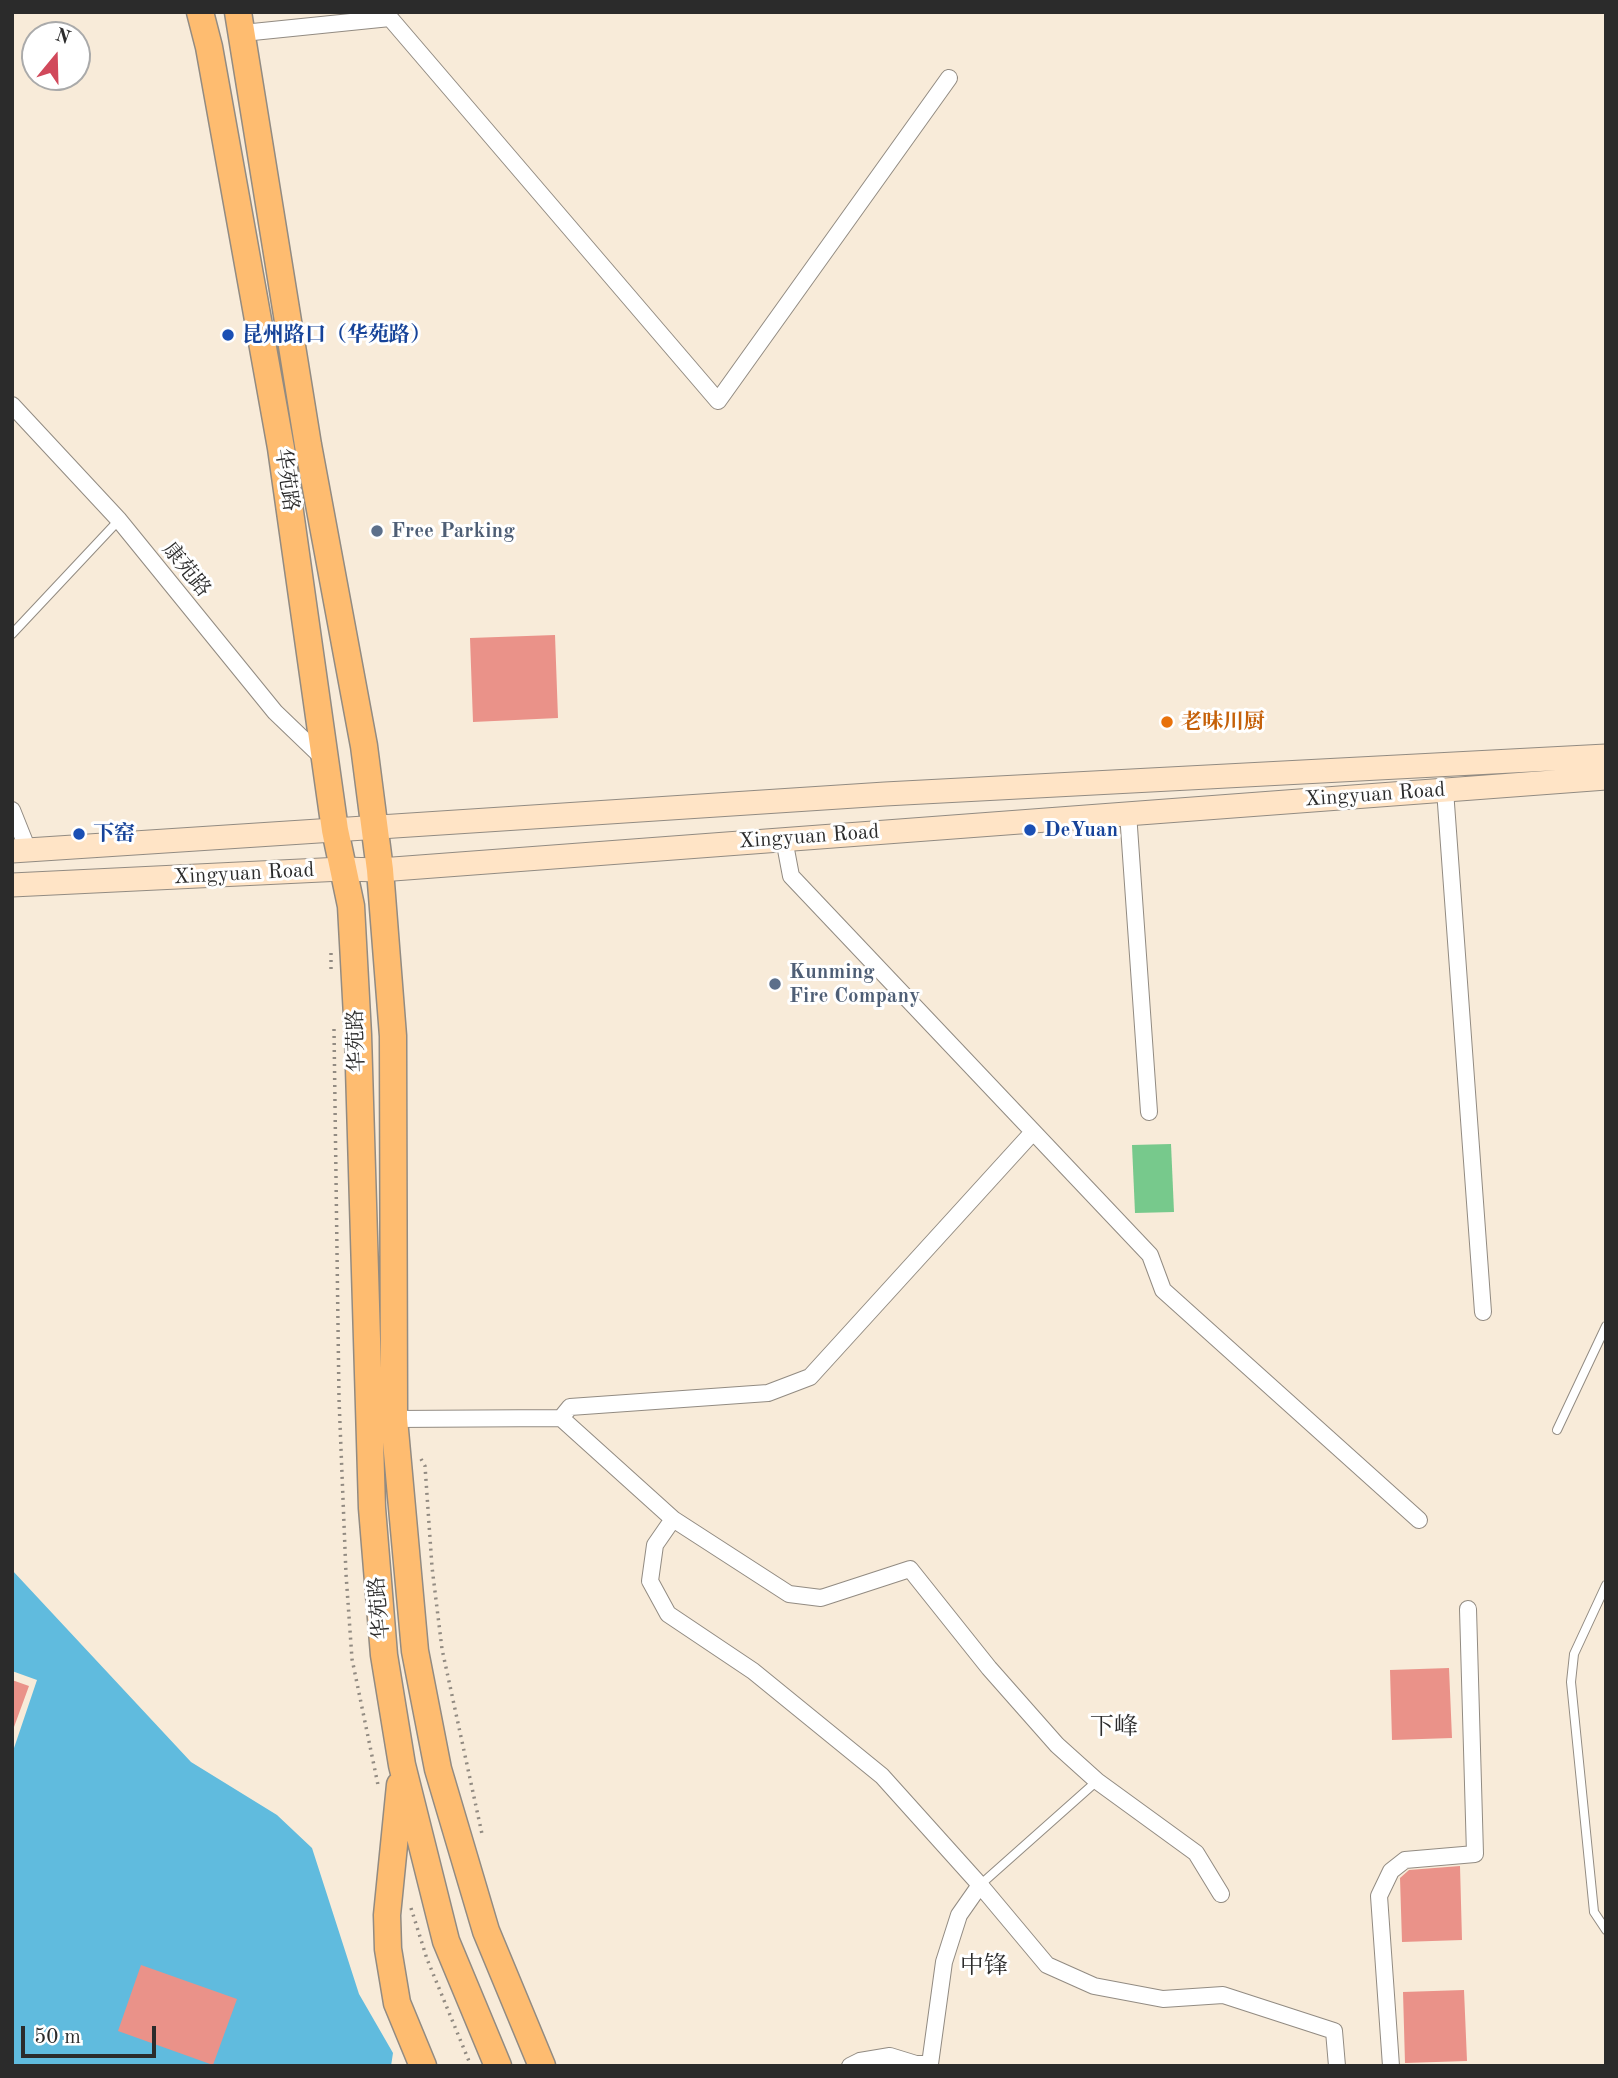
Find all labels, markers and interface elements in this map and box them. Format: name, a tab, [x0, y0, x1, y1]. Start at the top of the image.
north arrow	[21, 21, 91, 91]
text: N	[52, 26, 72, 49]
place label: 昆州路口（华苑路）	[242, 322, 431, 348]
marker: 昆州路口（华苑路）	[220, 327, 236, 343]
street label: 华苑路	[269, 447, 303, 513]
place label: Free Parking	[391, 518, 515, 544]
marker: Free Parking	[369, 523, 385, 539]
street label: 康苑路	[156, 538, 216, 602]
place label: 老味川厨	[1181, 709, 1265, 735]
marker: 老味川厨	[1159, 714, 1175, 730]
street label: Xingyuan Road	[1304, 778, 1446, 812]
place label: DeYuan	[1044, 817, 1118, 843]
street label: Xingyuan Road	[738, 820, 880, 854]
place label: 下窑	[93, 821, 135, 847]
marker: DeYuan	[1022, 822, 1038, 838]
marker: 下窑	[71, 826, 87, 842]
street label: Xingyuan Road	[173, 858, 315, 890]
place label: Kunming Fire Company	[789, 959, 920, 1009]
marker: Kunming Fire Company	[767, 976, 783, 992]
street label: 华苑路	[343, 1009, 371, 1073]
street label: 华苑路	[365, 1576, 395, 1640]
district label: 下峰	[1090, 1714, 1138, 1742]
district label: 中锋	[960, 1953, 1008, 1981]
scale bar	[24, 2011, 159, 2056]
text: 50 m	[34, 2027, 81, 2048]

